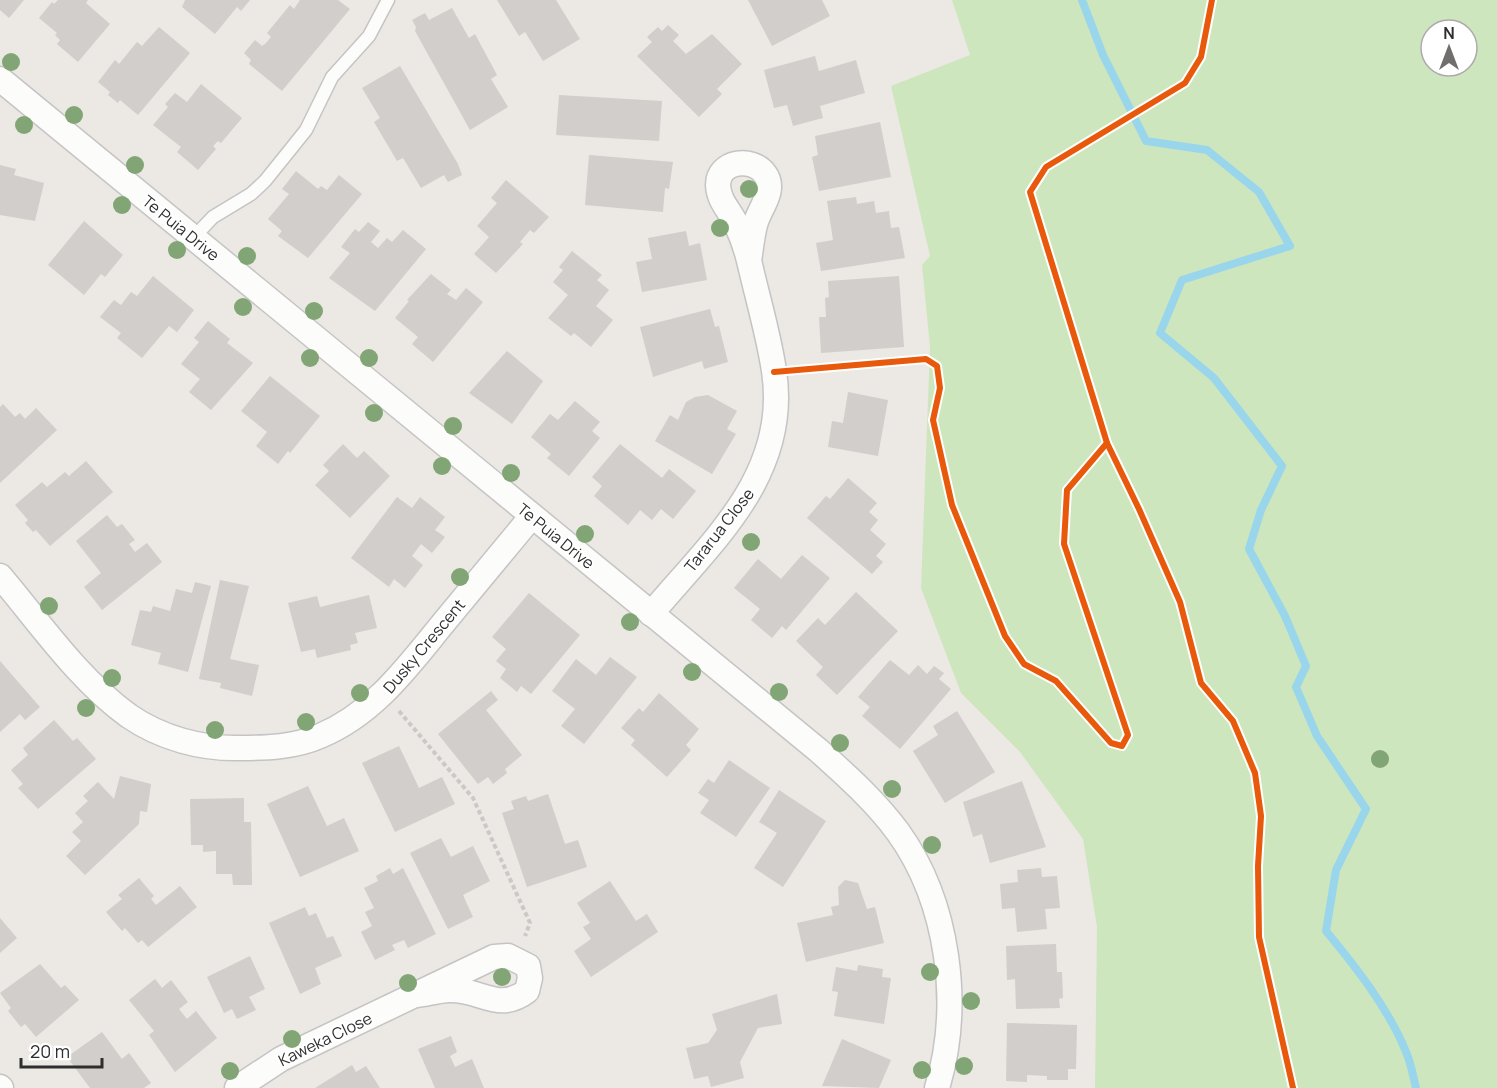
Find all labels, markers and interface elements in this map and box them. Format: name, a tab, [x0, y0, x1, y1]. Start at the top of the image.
north arrow	[1419, 18, 1479, 78]
text: N	[1443, 22, 1455, 44]
street label: Te Puia Drive	[138, 190, 224, 266]
street label: Tararua Close	[679, 483, 759, 577]
street label: Te Puia Drive	[513, 498, 599, 574]
street label: Dusky Crescent	[378, 594, 470, 698]
street label: Kaweka Close	[274, 1007, 376, 1071]
scale bar	[21, 1031, 102, 1069]
text: 20 m	[30, 1039, 70, 1063]

